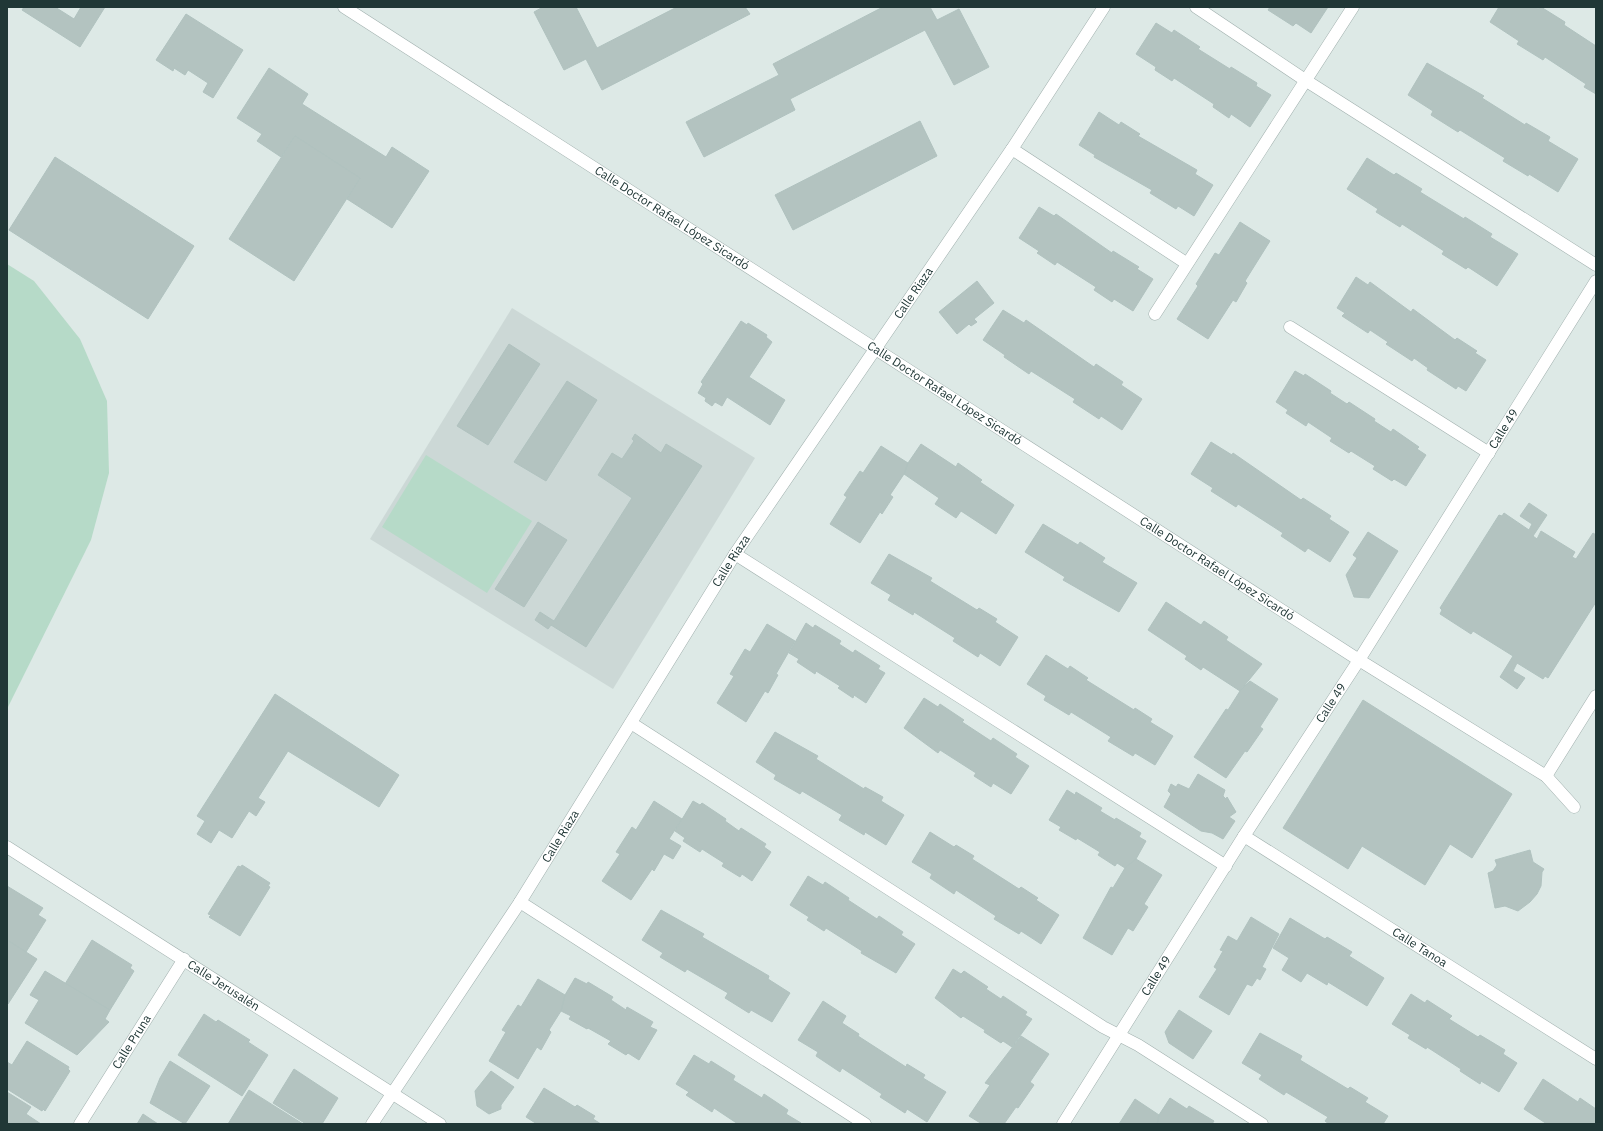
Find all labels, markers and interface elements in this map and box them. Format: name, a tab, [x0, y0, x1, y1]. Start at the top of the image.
street label: Calle Doctor Rafael López Sicardó	[592, 162, 753, 273]
street label: Calle Riaza	[890, 264, 936, 321]
street label: Calle Doctor Rafael López Sicardó	[865, 338, 1025, 448]
street label: Calle 49	[1485, 406, 1521, 451]
street label: Calle Doctor Rafael López Sicardó	[1137, 513, 1298, 624]
street label: Calle Riaza	[709, 531, 753, 589]
street label: Calle 49	[1312, 680, 1349, 725]
street label: Calle Riaza	[538, 807, 582, 865]
street label: Calle Tanoa	[1390, 924, 1451, 970]
street label: Calle 49	[1138, 953, 1174, 998]
street label: Calle Jerusalén	[185, 956, 263, 1014]
street label: Calle Pruna	[109, 1011, 154, 1072]

